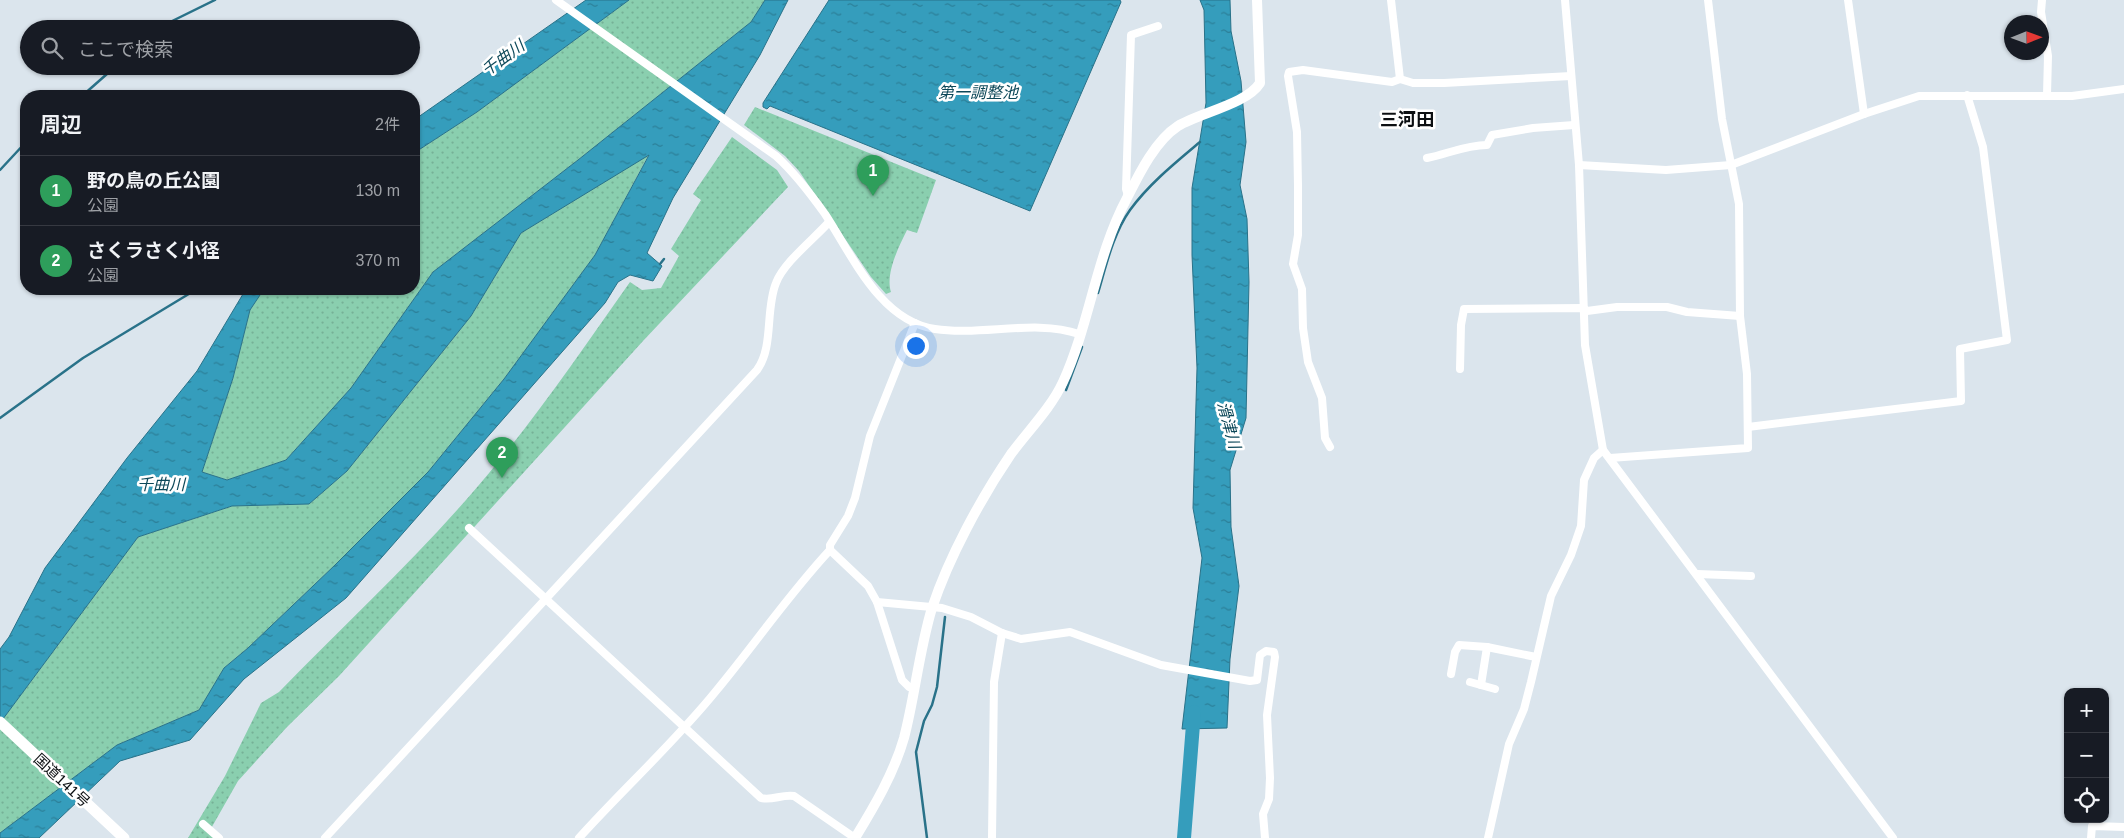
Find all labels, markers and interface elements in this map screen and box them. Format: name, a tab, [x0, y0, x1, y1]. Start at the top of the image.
north arrow	[2004, 15, 2049, 60]
search box	[20, 20, 420, 75]
icon: search	[38, 34, 66, 62]
water label: 千曲川	[479, 36, 529, 79]
text: ここで検索	[78, 39, 173, 60]
water label: 第一調整池	[938, 84, 1020, 101]
district label: 三河田	[1380, 110, 1434, 130]
text: 周辺	[40, 113, 82, 136]
text: 2件	[375, 116, 400, 133]
pin: 1	[857, 155, 889, 196]
text: 野の鳥の丘公園	[87, 170, 220, 191]
text: 1	[52, 182, 60, 199]
text: 130 m	[356, 182, 400, 199]
text: 公園	[87, 197, 119, 214]
text: さくラさく小径	[87, 240, 220, 261]
text: 2	[52, 252, 60, 269]
text: 370 m	[356, 252, 400, 269]
text: 公園	[87, 267, 119, 284]
your location	[903, 333, 929, 359]
water label: 滑津川	[1215, 400, 1244, 452]
pin: 2	[486, 437, 518, 478]
water label: 千曲川	[137, 476, 187, 493]
map controls	[2064, 688, 2109, 823]
button: +	[2064, 688, 2109, 733]
button: −	[2064, 733, 2109, 778]
street label: 国道141号	[31, 750, 93, 810]
button: locate	[2064, 778, 2109, 823]

